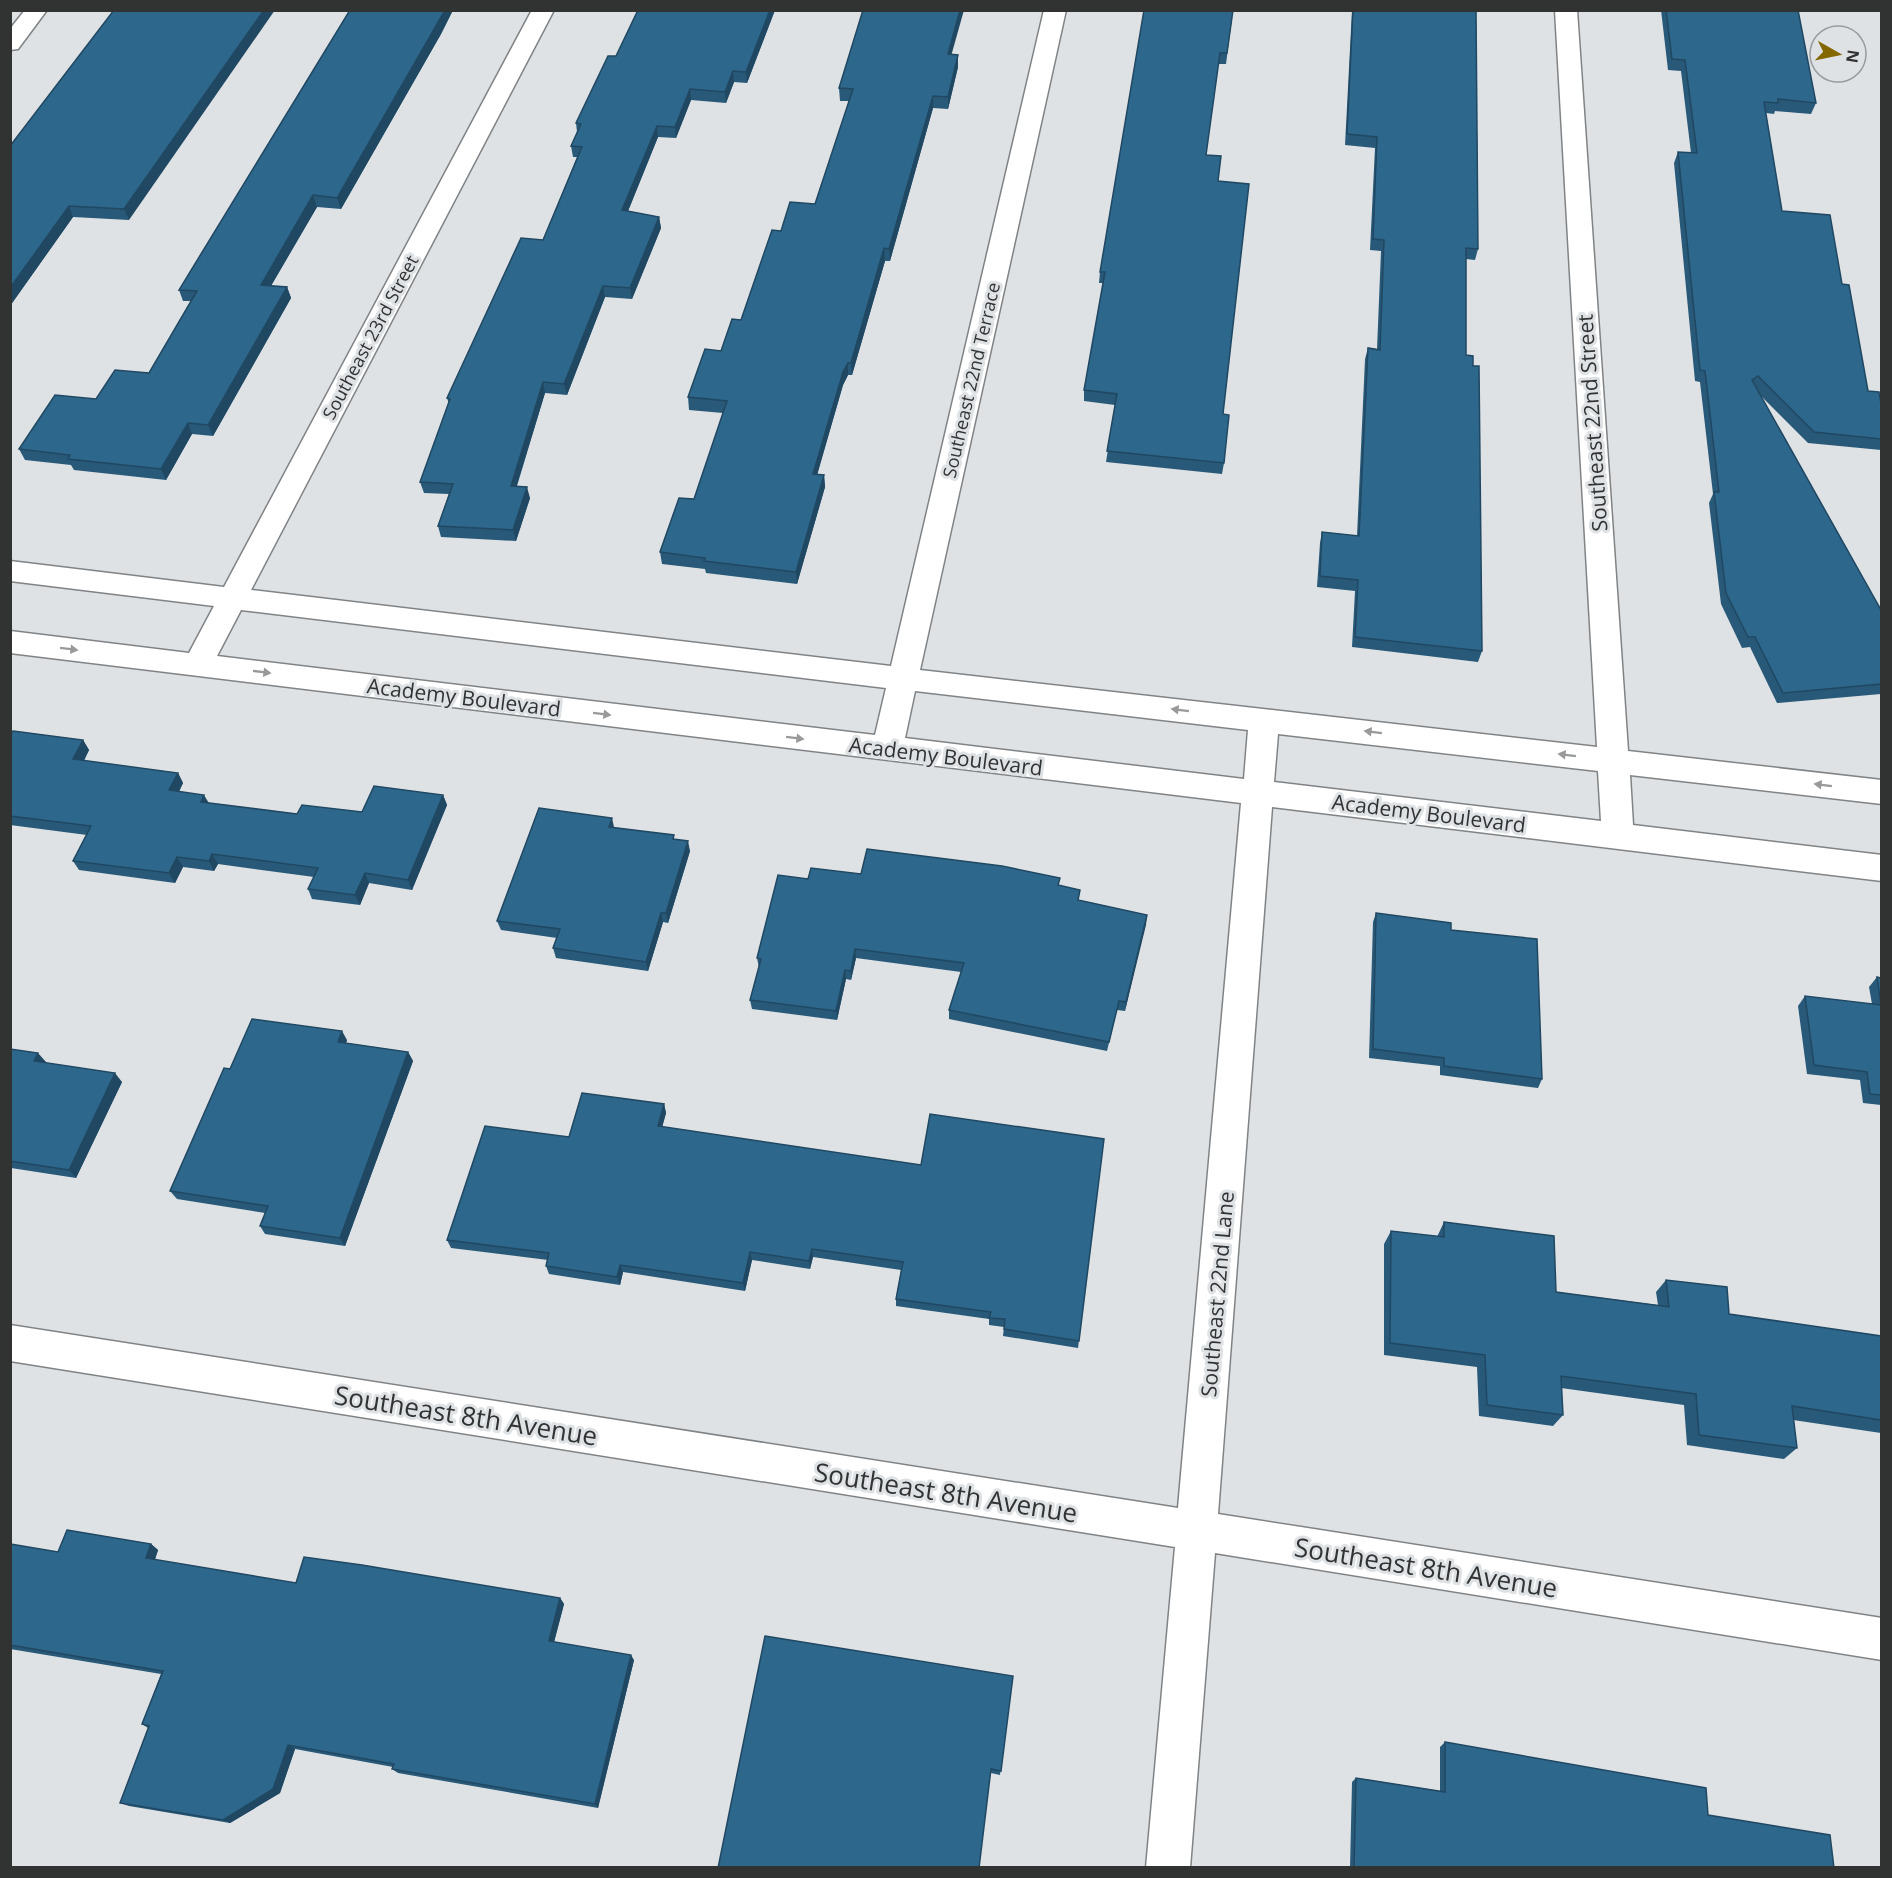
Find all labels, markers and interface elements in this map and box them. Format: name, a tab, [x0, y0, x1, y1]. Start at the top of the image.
north arrow	[1808, 24, 1868, 84]
text: N	[1841, 48, 1865, 64]
street label: Southeast 23rd Street	[316, 251, 424, 423]
street label: Southeast 22nd Terrace	[937, 280, 1005, 480]
street label: Southeast 22nd Street	[1570, 313, 1614, 533]
one-way arrow	[59, 644, 78, 653]
one-way arrow	[253, 667, 272, 676]
street label: Academy Boulevard	[366, 671, 562, 723]
one-way arrow	[1170, 705, 1189, 715]
one-way arrow	[592, 709, 611, 718]
one-way arrow	[1364, 727, 1383, 737]
street label: Academy Boulevard	[848, 730, 1044, 782]
one-way arrow	[786, 733, 805, 742]
one-way arrow	[1558, 750, 1577, 759]
one-way arrow	[1814, 780, 1833, 790]
street label: Academy Boulevard	[1331, 787, 1527, 839]
street label: Southeast 22nd Lane	[1194, 1190, 1240, 1398]
street label: Southeast 8th Avenue	[332, 1376, 600, 1454]
street label: Southeast 8th Avenue	[812, 1453, 1080, 1531]
street label: Southeast 8th Avenue	[1292, 1528, 1560, 1606]

